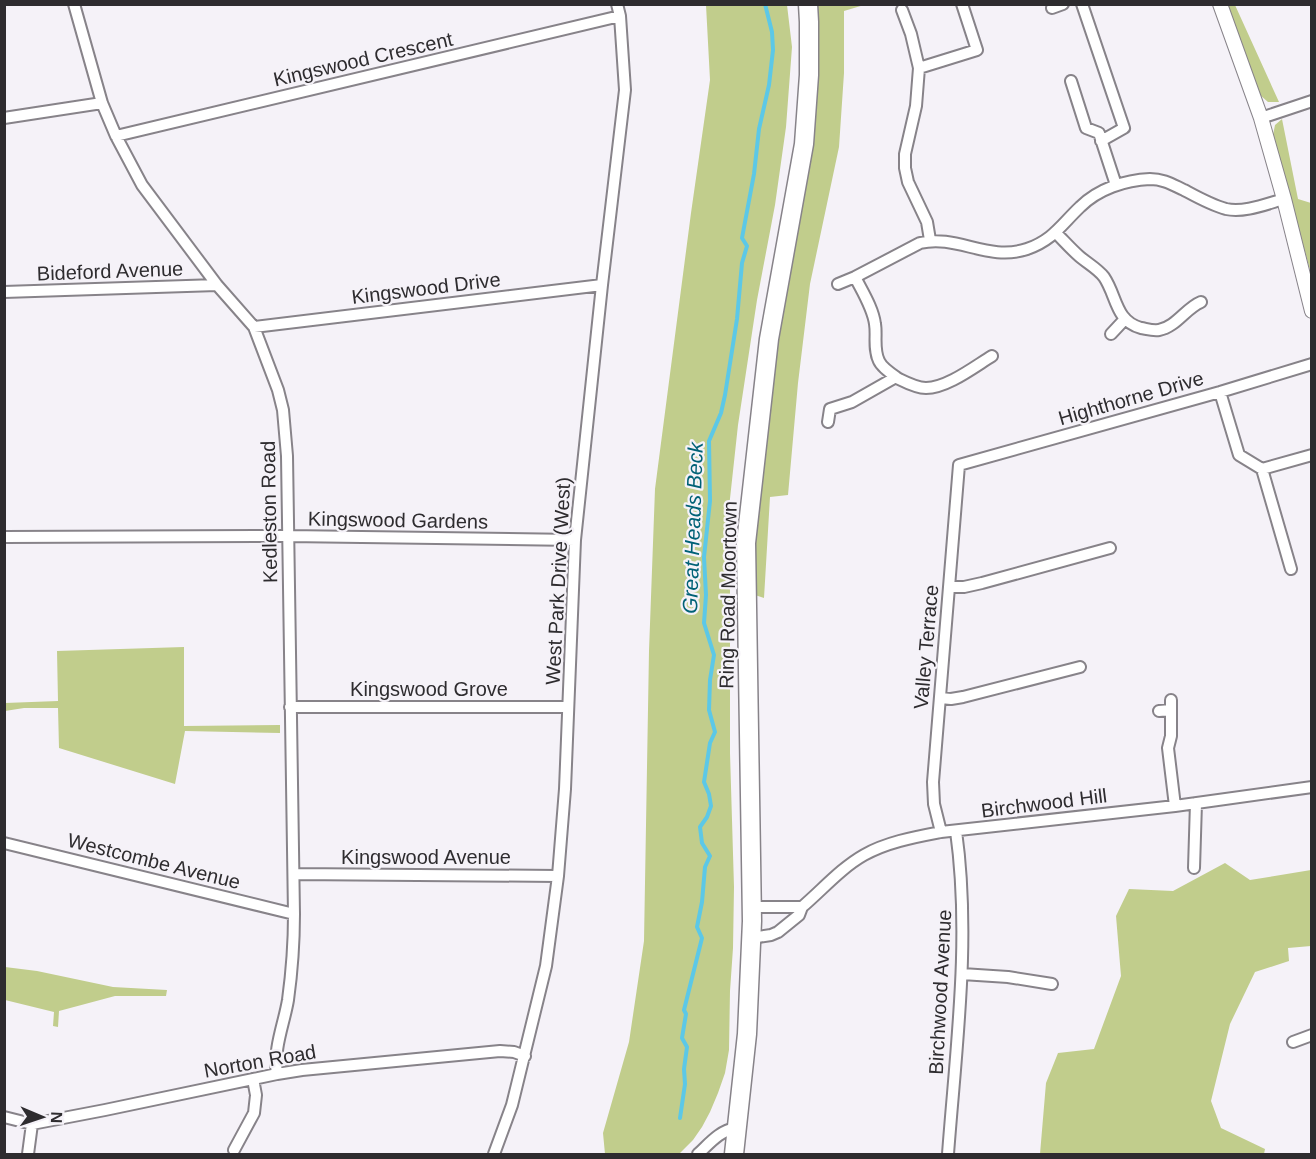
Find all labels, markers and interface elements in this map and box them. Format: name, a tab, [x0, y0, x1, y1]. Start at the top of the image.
street label: Kingswood Crescent	[271, 28, 455, 90]
street label: Bideford Avenue	[36, 257, 184, 285]
street label: Kingswood Drive	[350, 268, 502, 308]
street label: Highthorne Drive	[1056, 367, 1206, 429]
water label: Great Heads Beck	[678, 440, 707, 614]
street label: Kedleston Road	[257, 441, 281, 583]
street label: West Park Drive (West)	[542, 476, 574, 686]
street label: Ring Road Moortown	[715, 501, 741, 689]
street label: Kingswood Gardens	[308, 507, 488, 533]
street label: Valley Terrace	[910, 584, 942, 710]
street label: Kingswood Grove	[350, 678, 508, 700]
street label: Birchwood Hill	[980, 784, 1108, 822]
street label: Westcombe Avenue	[65, 829, 243, 893]
street label: Kingswood Avenue	[341, 846, 511, 868]
street label: Birchwood Avenue	[925, 909, 955, 1075]
street label: Norton Road	[202, 1040, 318, 1082]
north arrow	[12, 1087, 72, 1147]
text: N	[48, 1111, 65, 1124]

